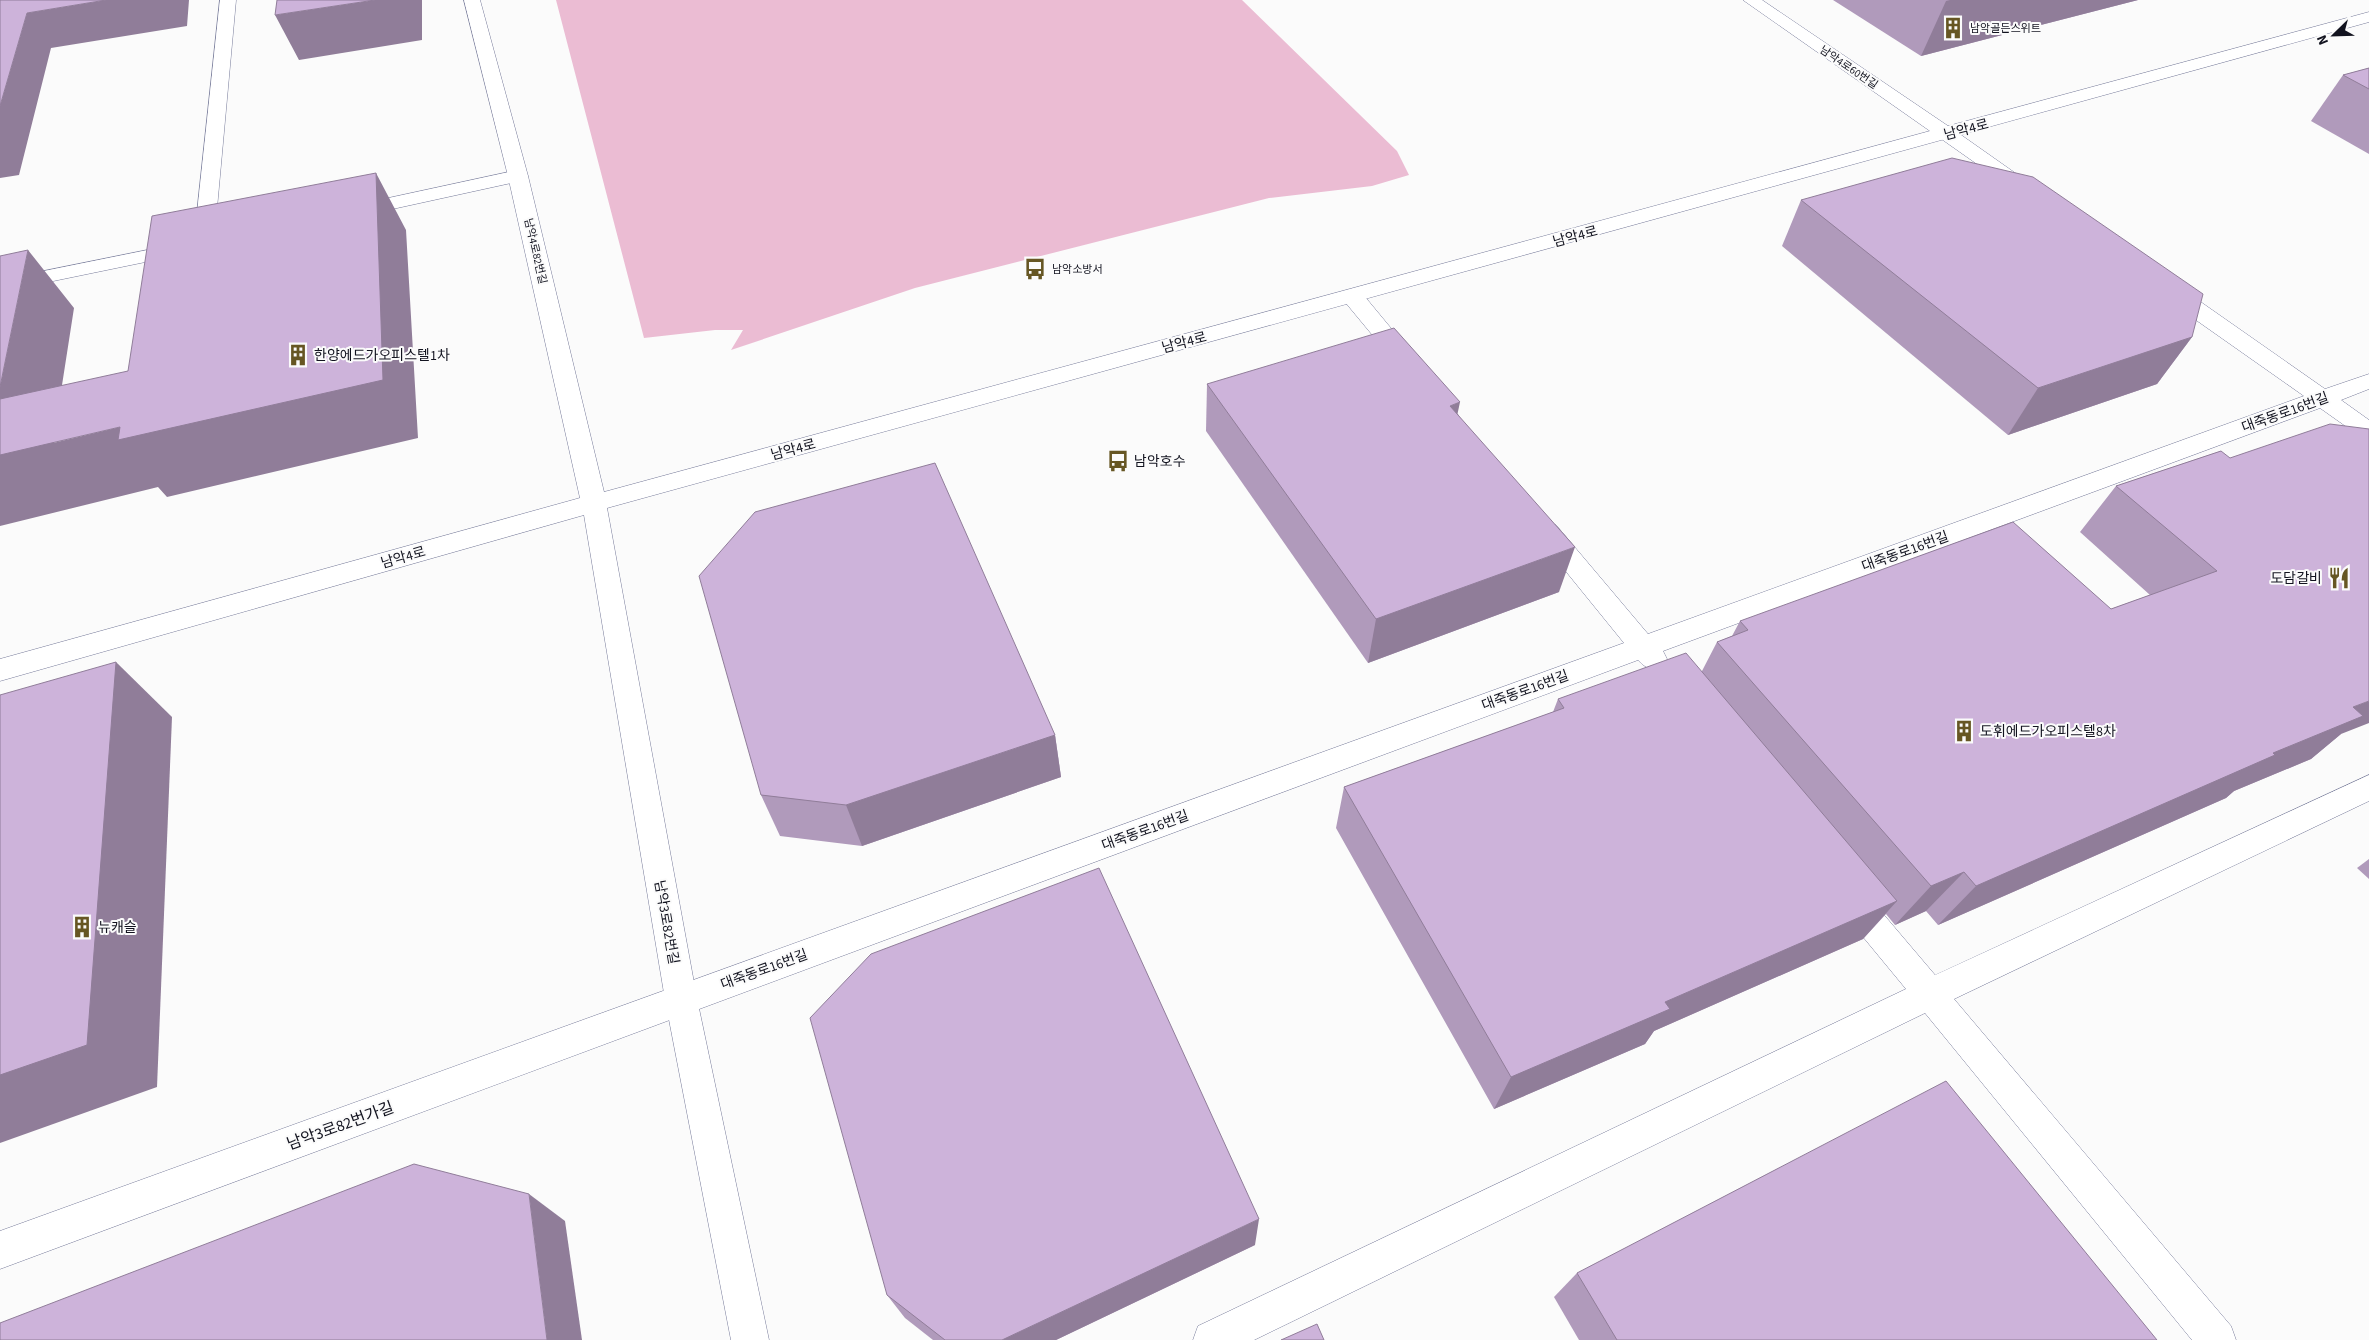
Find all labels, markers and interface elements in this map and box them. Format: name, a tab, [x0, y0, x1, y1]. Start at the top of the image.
north arrow	[2309, 10, 2359, 60]
building icon: 남악골든스위트	[1940, 15, 1966, 41]
place label: 남악골든스위트	[1970, 21, 2041, 36]
text: N	[2312, 31, 2334, 48]
street label: 남악4로60번길	[1817, 42, 1881, 92]
street label: 남악4로	[1942, 114, 1991, 146]
street label: 남악4로82번길	[521, 217, 550, 285]
street label: 남악4로	[1551, 221, 1600, 253]
bus stop icon: 남악소방서	[1022, 256, 1048, 282]
place label: 남악소방서	[1052, 262, 1103, 277]
street label: 남악4로	[1160, 327, 1209, 359]
building icon: 한양에드가오피스텔1차	[285, 342, 311, 368]
place label: 한양에드가오피스텔1차	[314, 346, 450, 366]
street label: 대죽동로16번길	[2239, 388, 2332, 438]
street label: 남악4로	[769, 434, 818, 466]
bus stop icon: 남악호수	[1105, 448, 1131, 474]
place label: 남악호수	[1134, 452, 1186, 472]
street label: 대죽동로16번길	[1859, 527, 1952, 577]
street label: 남악4로	[379, 542, 428, 574]
restaurant icon: 도담갈비	[2326, 565, 2352, 591]
place label: 도담갈비	[2270, 569, 2322, 589]
street label: 대죽동로16번길	[1479, 666, 1572, 716]
building icon: 도휘에드가오피스텔8차	[1951, 718, 1977, 744]
place label: 도휘에드가오피스텔8차	[1980, 722, 2116, 742]
street label: 대죽동로16번길	[1099, 806, 1192, 856]
street label: 남악3로82번길	[649, 878, 683, 966]
building icon: 뉴캐슬	[69, 914, 95, 940]
place label: 뉴캐슬	[98, 918, 137, 938]
street label: 대죽동로16번길	[718, 945, 811, 995]
street label: 남악3로82번가길	[284, 1096, 397, 1155]

